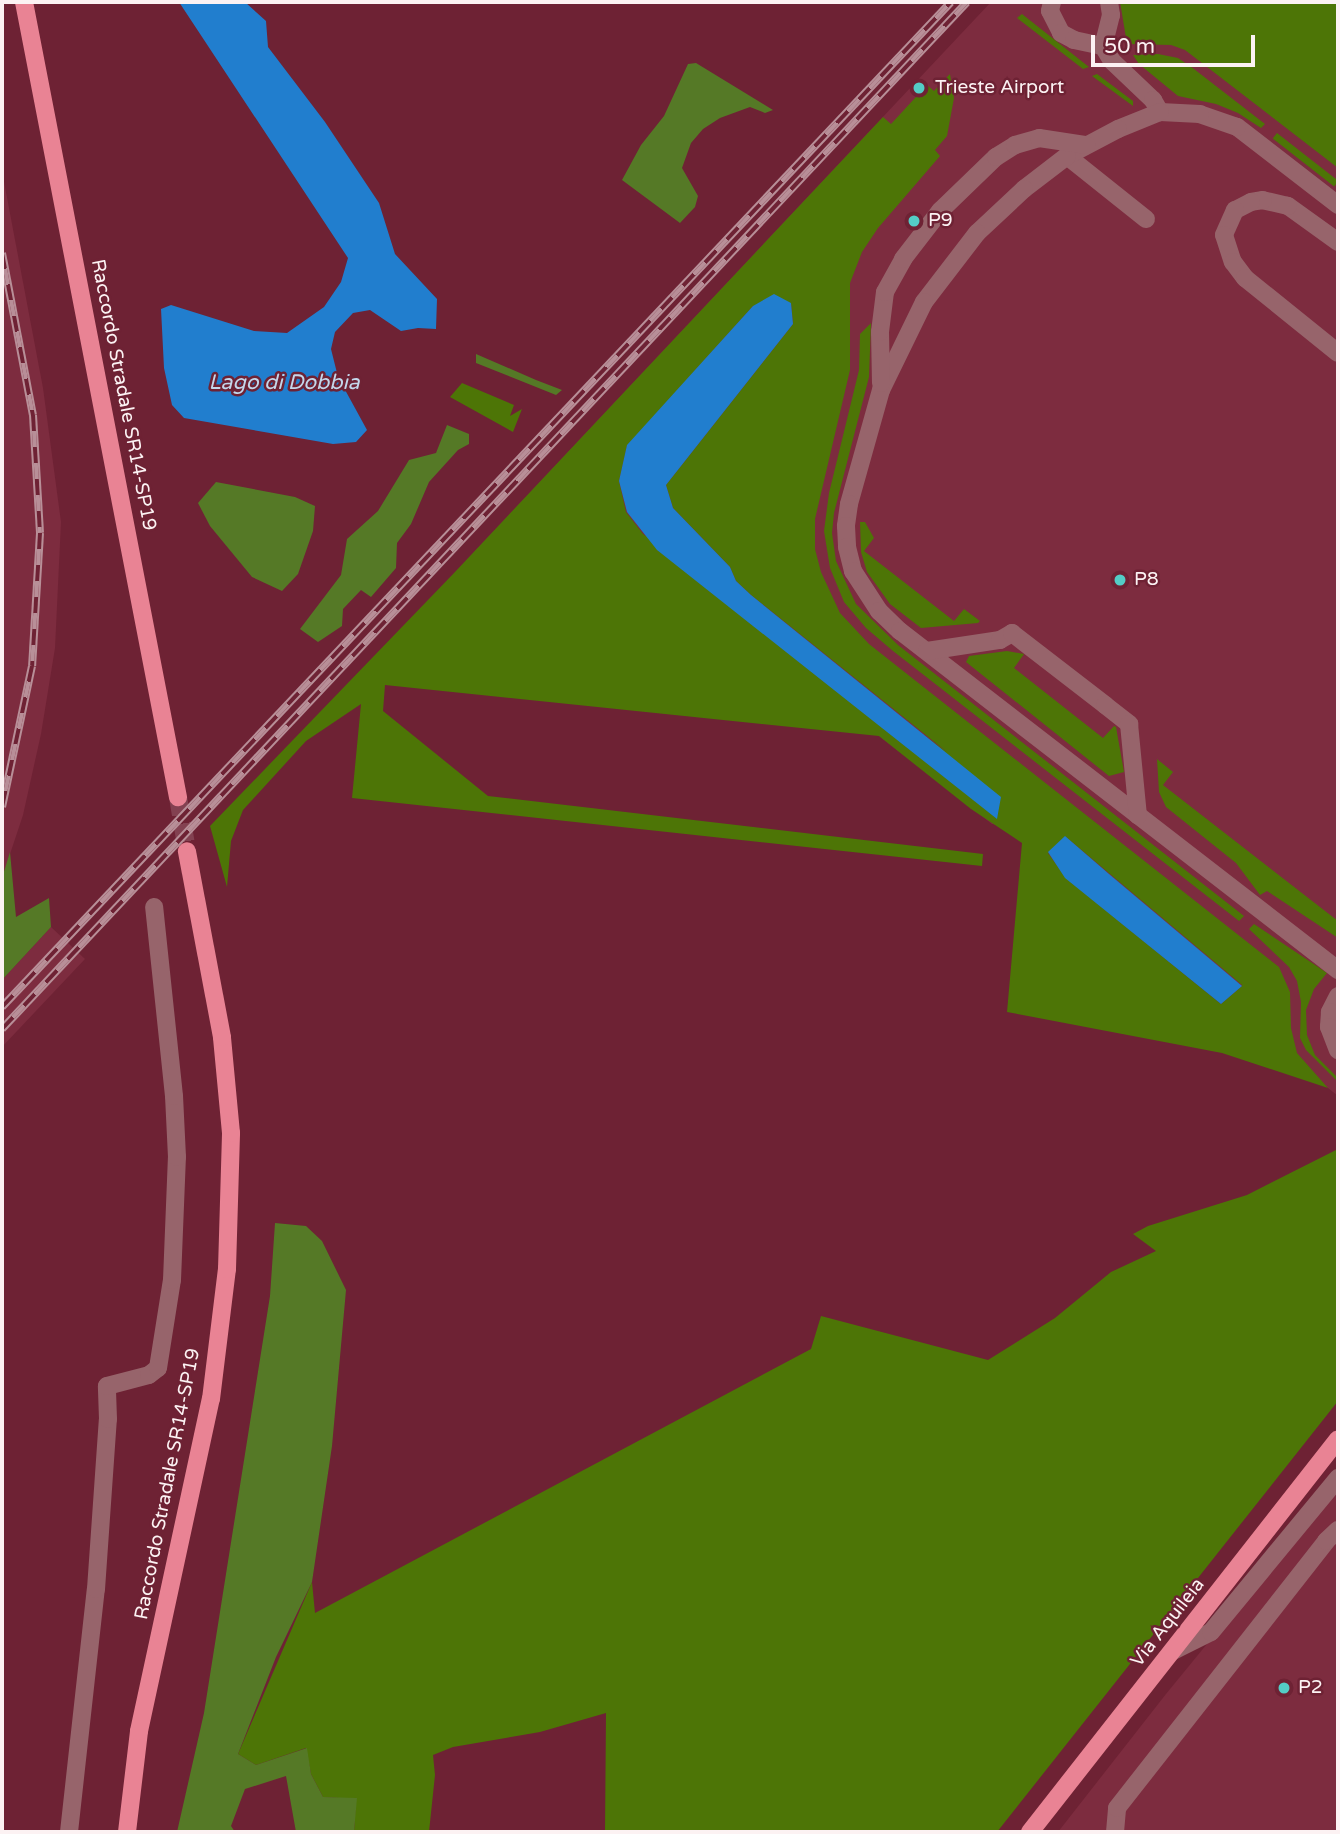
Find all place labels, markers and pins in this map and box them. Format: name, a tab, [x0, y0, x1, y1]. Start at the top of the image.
place label: Trieste Airport	[935, 77, 1064, 99]
marker: Trieste Airport	[909, 78, 929, 98]
place label: P9	[928, 210, 953, 232]
marker: P9	[906, 213, 922, 229]
place label: P8	[1134, 569, 1159, 591]
marker: P8	[1112, 572, 1128, 588]
place label: P2	[1298, 1677, 1323, 1699]
marker: P2	[1276, 1680, 1292, 1696]

